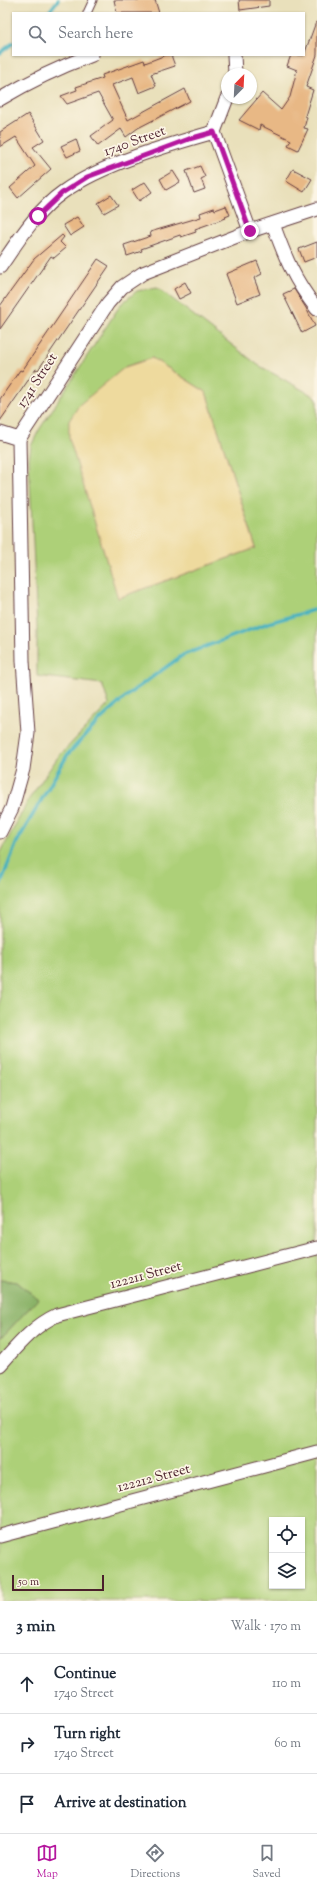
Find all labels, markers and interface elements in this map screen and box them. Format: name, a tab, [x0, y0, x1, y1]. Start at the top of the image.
search box	[12, 12, 305, 56]
icon: search	[26, 23, 48, 45]
text: Search here	[58, 24, 133, 45]
north arrow	[221, 68, 257, 104]
street label: 1740 Street	[101, 122, 169, 162]
route start	[29, 207, 47, 225]
route end	[241, 222, 259, 240]
street label: 1741 Street	[13, 349, 63, 412]
street label: 122211 Street	[108, 1257, 184, 1295]
street label: 122212 Street	[115, 1460, 193, 1498]
map controls	[269, 1517, 305, 1589]
button: locate	[269, 1517, 305, 1553]
button: layers	[269, 1553, 305, 1589]
scale bar	[12, 1573, 104, 1592]
text: 50 m	[18, 1574, 39, 1590]
text: 3 min	[16, 1615, 55, 1639]
text: Walk · 170 m	[231, 1618, 301, 1636]
text: Continue	[54, 1664, 116, 1685]
icon: ahead	[16, 1673, 38, 1695]
text: 110 m	[272, 1675, 301, 1693]
text: 1740 Street	[54, 1685, 114, 1703]
text: Turn right	[54, 1724, 120, 1745]
icon: right	[16, 1733, 38, 1755]
text: 60 m	[274, 1735, 301, 1753]
text: 1740 Street	[54, 1745, 114, 1763]
icon: arrive	[16, 1793, 38, 1815]
text: Arrive at destination	[54, 1793, 187, 1814]
tab: Map	[36, 1842, 58, 1882]
tab: Directions	[131, 1842, 180, 1882]
tab: Saved	[253, 1842, 281, 1882]

